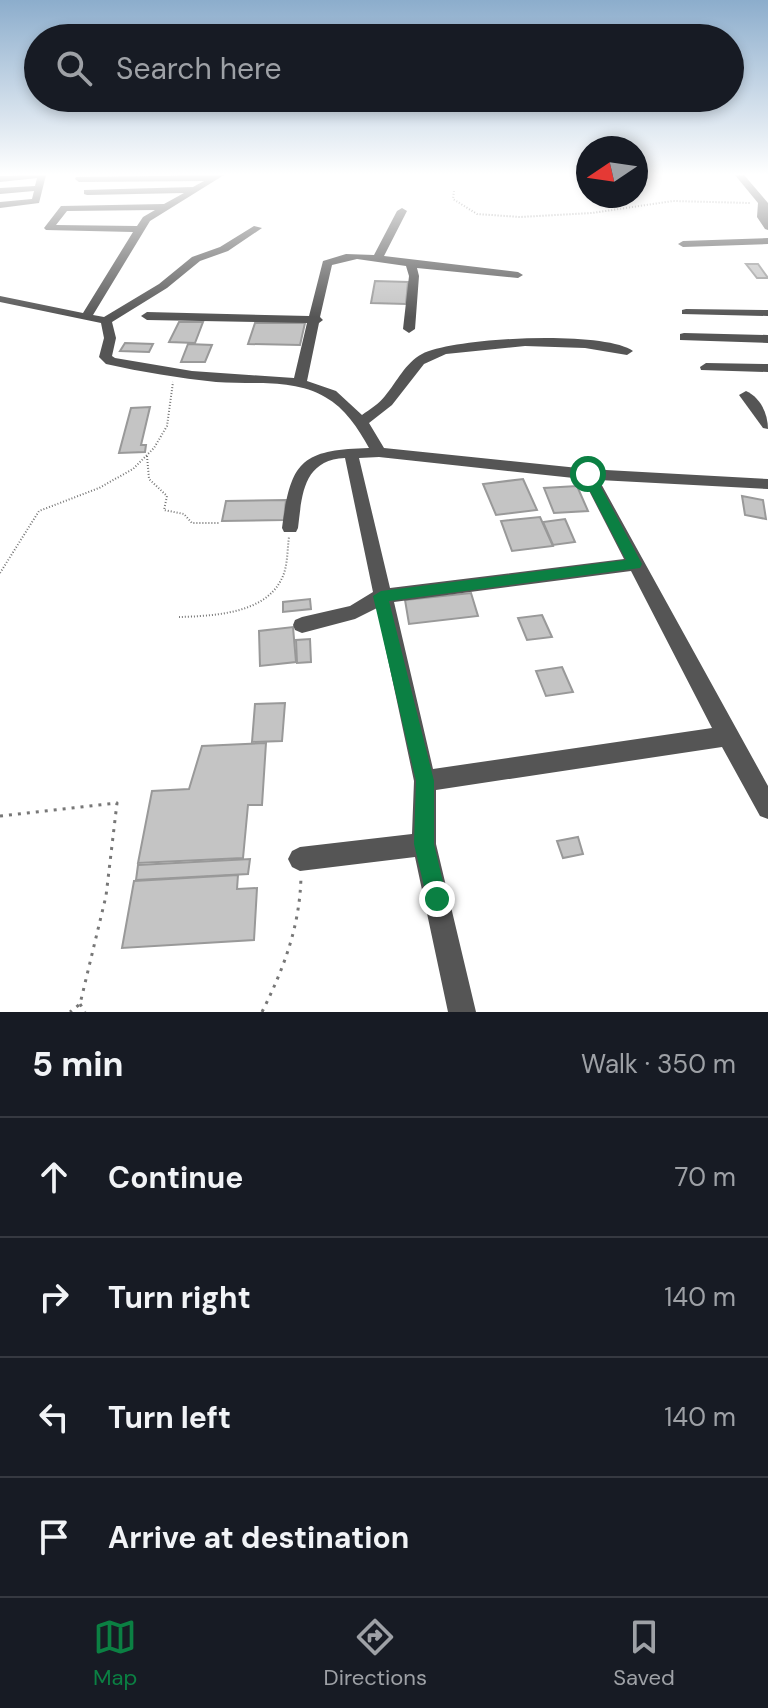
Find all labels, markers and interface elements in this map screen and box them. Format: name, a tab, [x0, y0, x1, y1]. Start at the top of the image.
search box	[24, 24, 744, 112]
icon: search	[52, 46, 96, 90]
text: Search here	[116, 49, 282, 88]
north arrow	[576, 136, 648, 208]
route start	[570, 456, 606, 492]
route end	[419, 881, 455, 917]
text: 5 min	[32, 1042, 123, 1087]
text: Walk · 350 m	[581, 1047, 736, 1081]
icon: ahead	[32, 1155, 76, 1199]
text: Continue	[108, 1158, 243, 1197]
text: 70 m	[675, 1160, 736, 1194]
icon: right	[32, 1275, 76, 1319]
text: Turn right	[108, 1278, 251, 1317]
text: 140 m	[664, 1280, 736, 1314]
icon: left	[32, 1395, 76, 1439]
text: Turn left	[108, 1398, 231, 1437]
text: 140 m	[664, 1400, 736, 1434]
icon: arrive	[32, 1515, 76, 1559]
text: Arrive at destination	[108, 1518, 409, 1557]
tab: Map	[93, 1615, 137, 1692]
tab: Directions	[324, 1615, 427, 1692]
tab: Saved	[613, 1615, 675, 1692]

